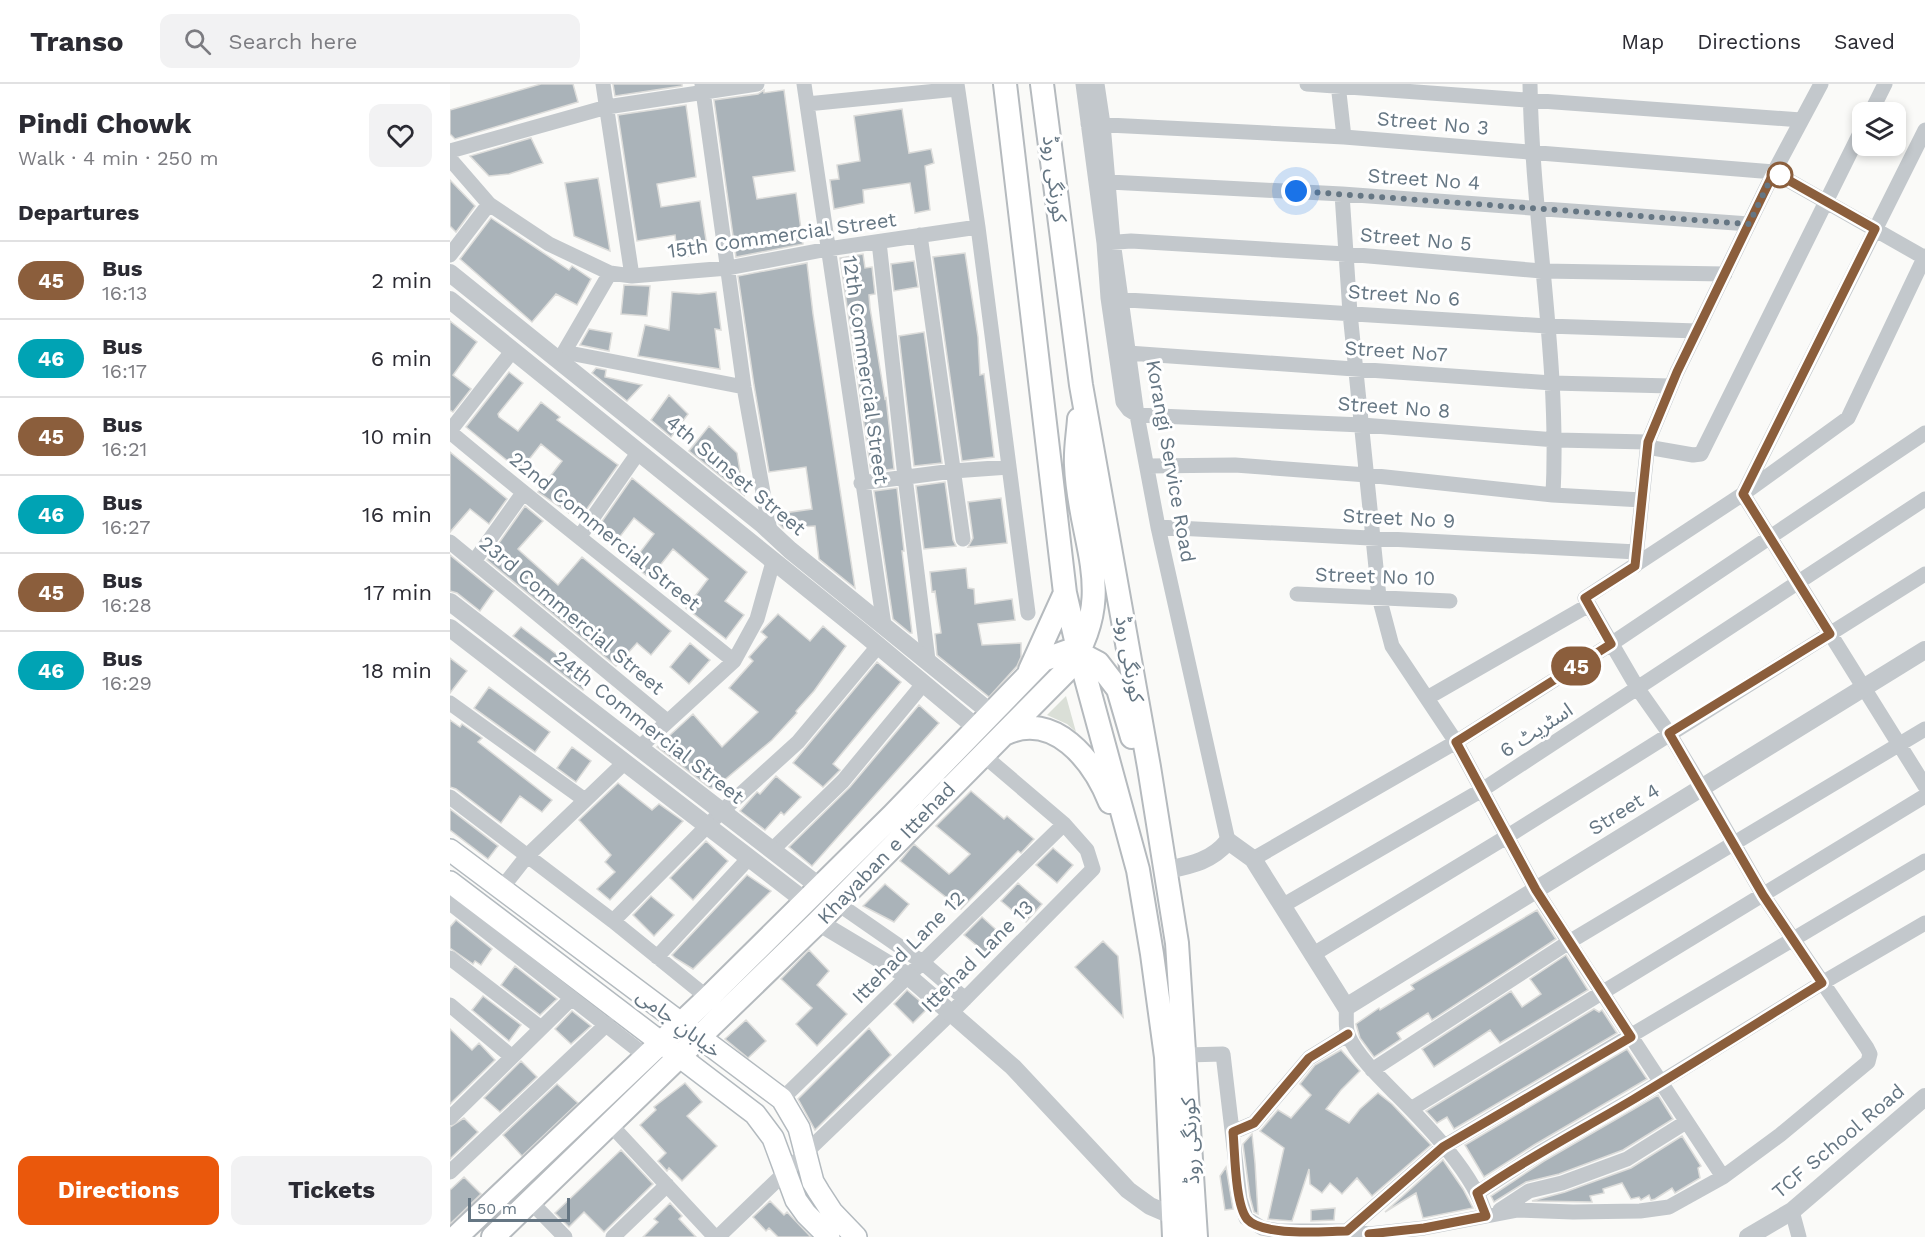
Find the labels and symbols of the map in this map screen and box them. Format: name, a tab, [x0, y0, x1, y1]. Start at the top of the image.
street label: Street No 3	[1376, 106, 1490, 140]
street label: کورنگی روڈ	[1038, 134, 1072, 225]
unlabelled marker	[1767, 162, 1793, 188]
street label: Street No 4	[1367, 163, 1481, 195]
your location	[1281, 176, 1311, 206]
street label: 15th Commercial Street	[666, 207, 898, 263]
street label: Street No 5	[1359, 222, 1473, 256]
street label: 12th Commercial Street	[838, 254, 894, 486]
street label: Street No 6	[1347, 279, 1461, 311]
street label: Street No7	[1344, 335, 1448, 367]
street label: Korangi Service Road	[1141, 358, 1201, 564]
street label: Street No 8	[1337, 391, 1451, 423]
street label: 4th Sunset Street	[661, 410, 811, 541]
street label: 22nd Commercial Street	[505, 447, 706, 616]
street label: Street No 9	[1342, 503, 1456, 533]
street label: 23rd Commercial Street	[475, 531, 670, 700]
street label: Street No 10	[1315, 562, 1435, 590]
street label: کورنگی روڈ	[1111, 614, 1150, 705]
street label: 24th Commercial Street	[549, 645, 749, 809]
line badge: 45	[1549, 646, 1603, 686]
street label: اسٹریٹ 6	[1495, 698, 1577, 762]
street label: Khayaban e Ittehad	[812, 777, 960, 929]
street label: Street 4	[1584, 778, 1664, 840]
street label: Ittehad Lane 12	[847, 886, 969, 1008]
street label: Ittehad Lane 13	[916, 895, 1038, 1017]
street label: خیابانِ جامی	[630, 983, 726, 1065]
street label: TCF School Road	[1767, 1079, 1909, 1203]
street label: کورنگی روڈ	[1176, 1096, 1204, 1185]
scale bar	[468, 1195, 570, 1222]

